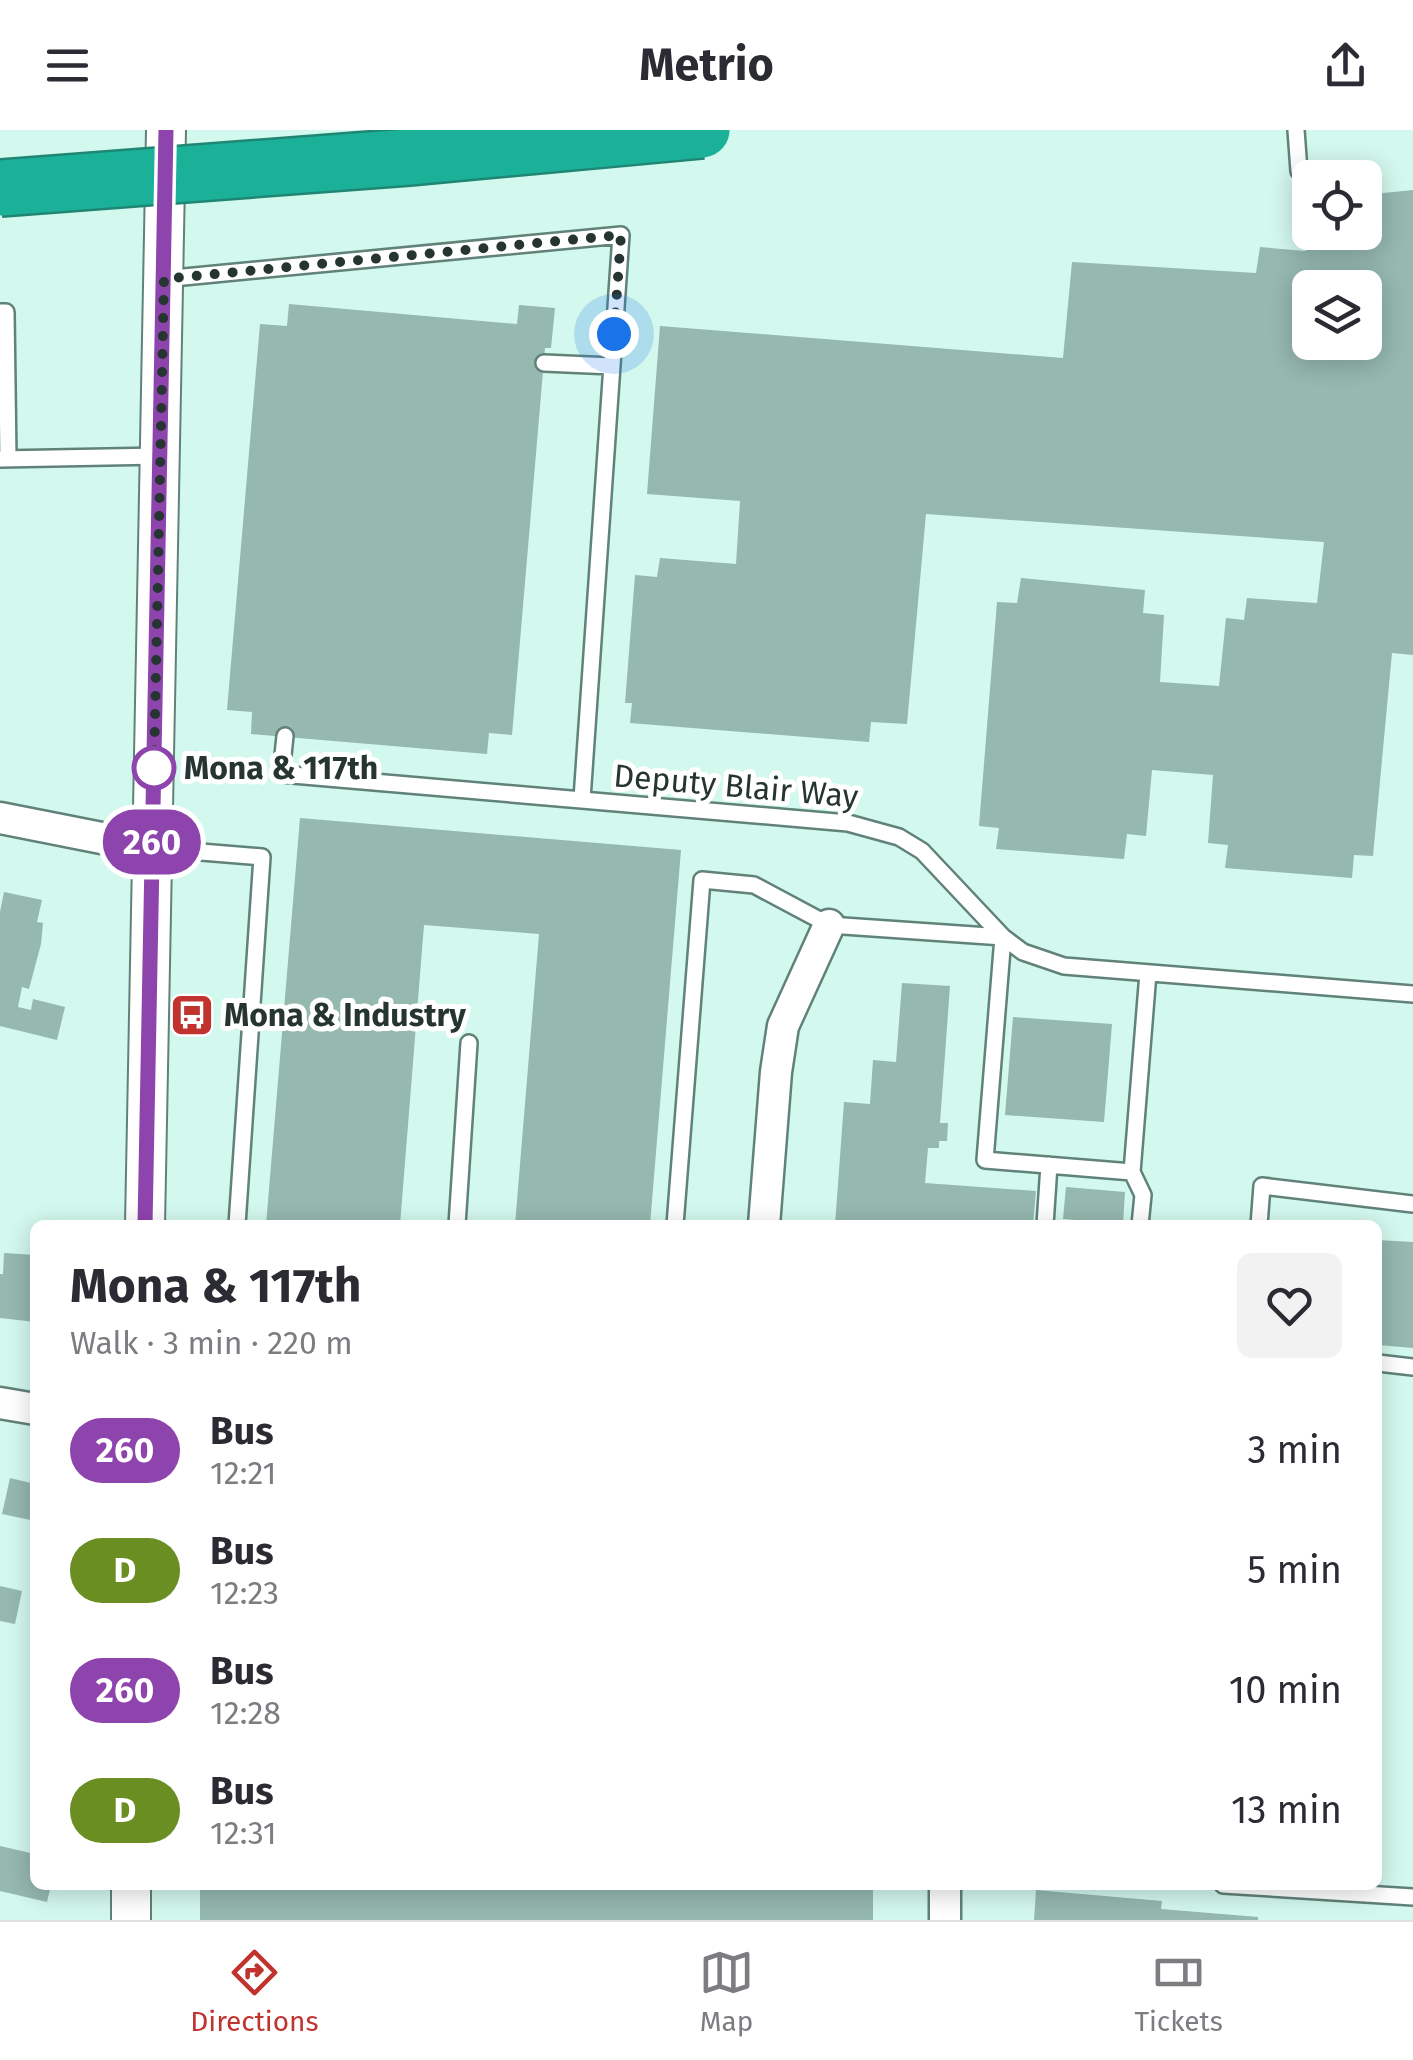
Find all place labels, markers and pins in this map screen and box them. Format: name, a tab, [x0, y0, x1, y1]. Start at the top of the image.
marker: Mona & 117th	[133, 747, 175, 789]
place label: Mona & 117th	[184, 749, 378, 787]
bus stop icon: Mona & Industry	[169, 992, 215, 1038]
place label: Mona & Industry	[224, 996, 466, 1034]

